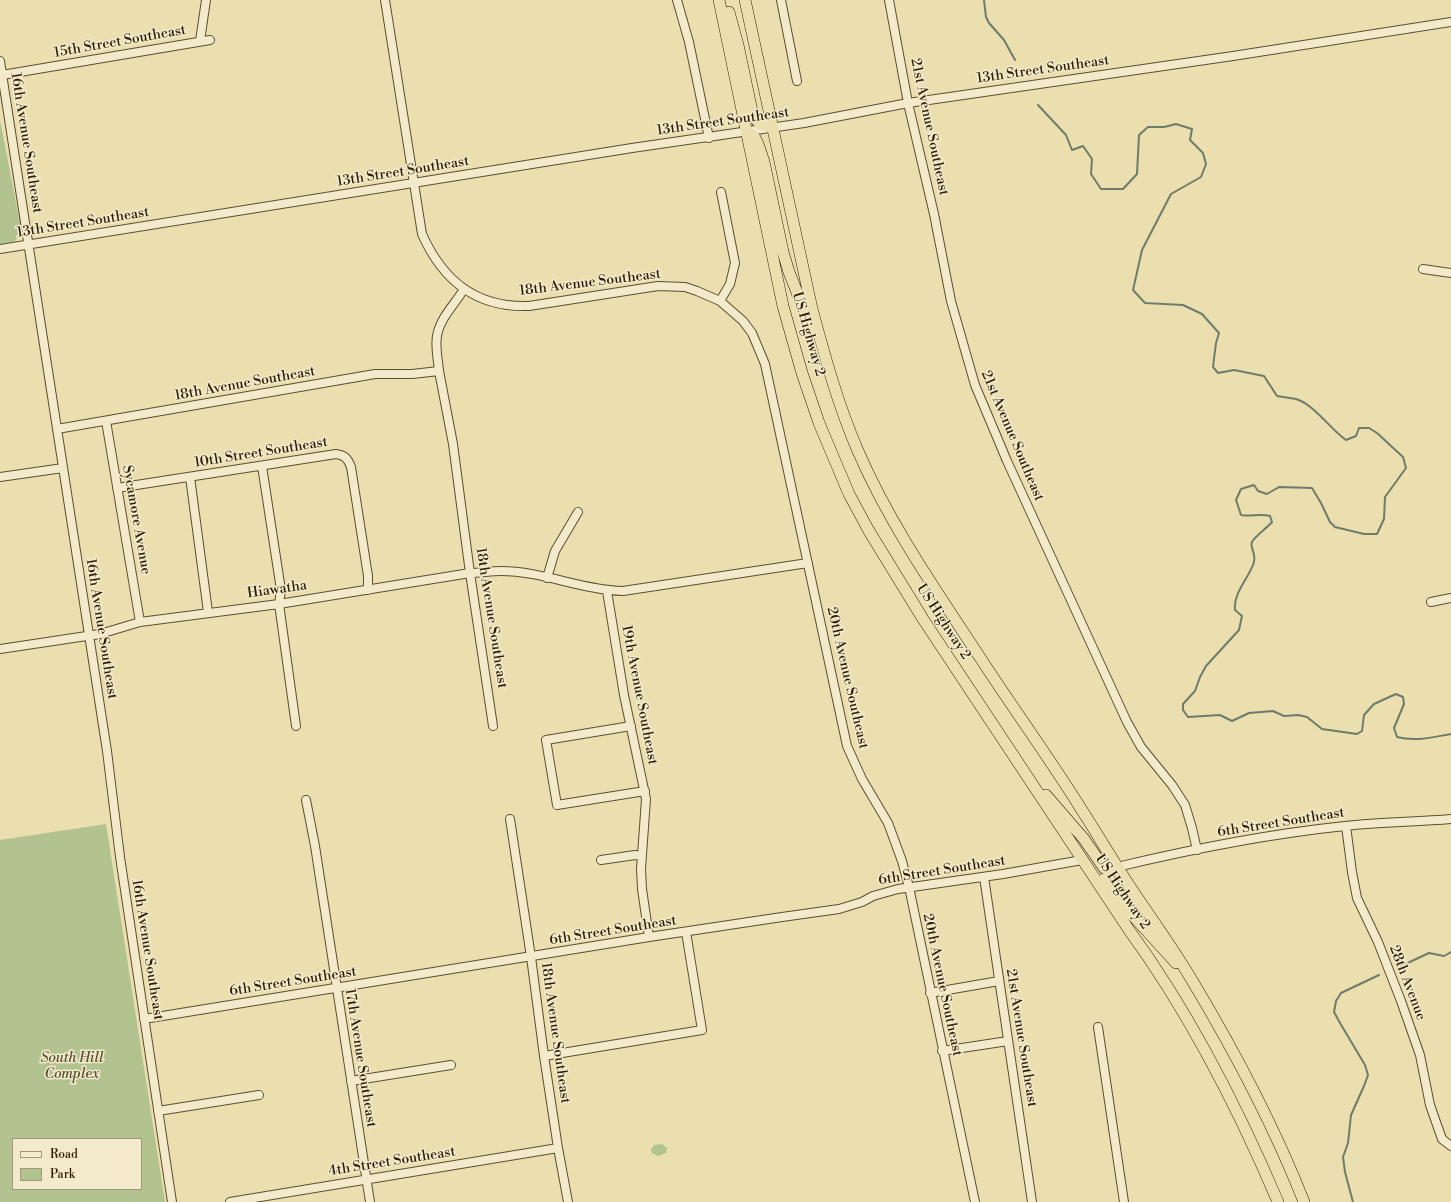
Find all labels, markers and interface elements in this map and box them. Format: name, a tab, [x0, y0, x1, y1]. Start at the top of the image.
street label: 15th Street Southeast	[53, 22, 187, 62]
street label: 13th Street Southeast	[976, 52, 1110, 88]
street label: 21st Avenue Southeast	[906, 57, 952, 197]
street label: 16th Avenue Southeast	[7, 72, 45, 214]
street label: 13th Street Southeast	[656, 104, 790, 140]
street label: 13th Street Southeast	[336, 153, 470, 191]
street label: 13th Street Southeast	[16, 204, 150, 242]
street label: 18th Avenue Southeast	[518, 266, 662, 300]
street label: US Highway 2	[788, 290, 828, 378]
street label: 18th Avenue Southeast	[173, 363, 317, 405]
street label: 21st Avenue Southeast	[977, 368, 1047, 504]
street label: 10th Street Southeast	[193, 434, 329, 472]
street label: Sycamore Avenue	[118, 464, 154, 576]
street label: 18th Avenue Southeast	[472, 546, 510, 690]
street label: 16th Avenue Southeast	[82, 558, 120, 700]
street label: Hiawatha	[246, 577, 308, 603]
street label: US Highway 2	[912, 581, 974, 663]
street label: 20th Avenue Southeast	[822, 605, 872, 751]
street label: 19th Avenue Southeast	[617, 624, 661, 766]
street label: 6th Street Southeast	[1216, 805, 1346, 841]
street label: US Highway 2	[1091, 851, 1153, 933]
street label: 6th Street Southeast	[877, 853, 1007, 889]
street label: 16th Avenue Southeast	[128, 879, 166, 1021]
street label: 20th Avenue Southeast	[919, 912, 965, 1058]
street label: 6th Street Southeast	[548, 913, 678, 949]
street label: 28th Avenue	[1385, 943, 1429, 1023]
street label: 18th Avenue Southeast	[537, 961, 573, 1105]
street label: 6th Street Southeast	[228, 964, 358, 1000]
street label: 21st Avenue Southeast	[1002, 968, 1040, 1108]
street label: 17th Avenue Southeast	[341, 987, 379, 1129]
park label: South Hill Complex	[40, 1051, 104, 1084]
legend	[12, 1138, 142, 1190]
street label: 4th Street Southeast	[327, 1144, 457, 1180]
text: Road	[50, 1147, 78, 1162]
text: Park	[50, 1167, 75, 1182]

